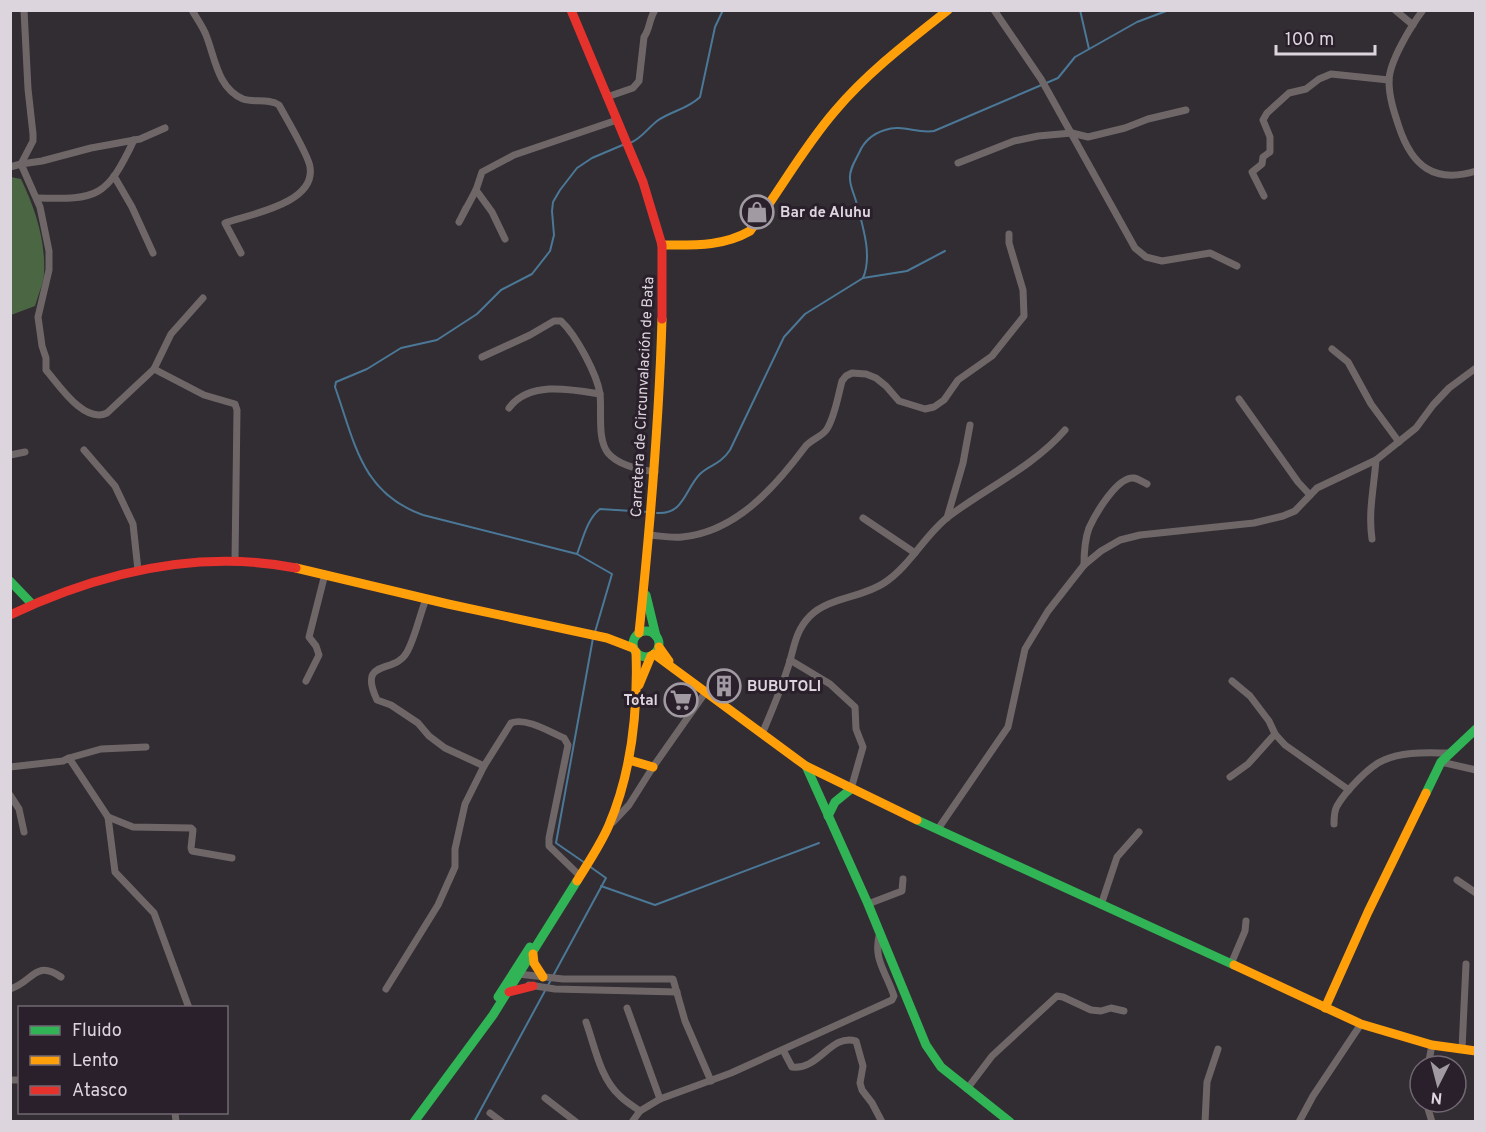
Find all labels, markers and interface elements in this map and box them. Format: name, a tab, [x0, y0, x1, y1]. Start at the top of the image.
scale bar	[1276, 18, 1375, 56]
text: 100 m	[1285, 29, 1334, 52]
shop icon: Bar de Aluhu	[739, 194, 775, 230]
place label: Bar de Aluhu	[780, 204, 871, 223]
street label: Carretera de Circunvalación de Bata	[628, 276, 659, 518]
building icon: BUBUTOLI	[706, 668, 742, 704]
place label: BUBUTOLI	[747, 678, 821, 697]
supermarket icon: Total	[663, 682, 699, 718]
place label: Total	[623, 692, 658, 711]
legend	[18, 1006, 228, 1114]
text: Fluido	[72, 1020, 122, 1043]
text: Lento	[72, 1050, 118, 1073]
north arrow	[1408, 1054, 1468, 1114]
text: Atasco	[72, 1080, 128, 1103]
text: N	[1430, 1086, 1443, 1107]

